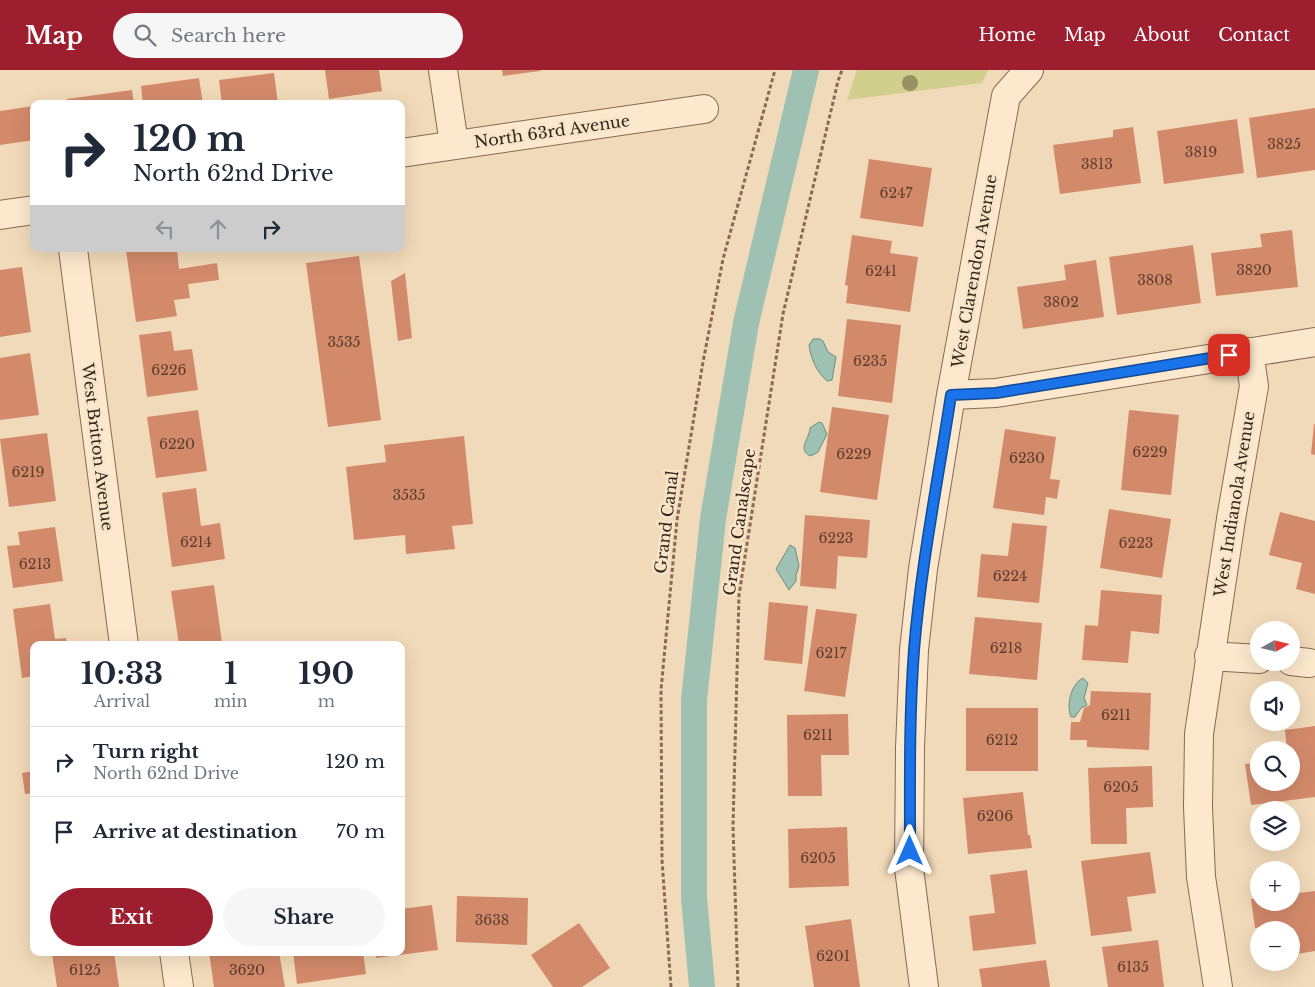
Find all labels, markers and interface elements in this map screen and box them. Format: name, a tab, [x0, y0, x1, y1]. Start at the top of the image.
search box	[113, 13, 463, 58]
text: Map	[25, 21, 83, 50]
icon: search	[131, 21, 159, 49]
text: Search here	[171, 24, 286, 47]
text: Home	[978, 24, 1036, 46]
text: Map	[1064, 24, 1106, 46]
text: About	[1134, 24, 1190, 46]
text: Contact	[1218, 24, 1290, 46]
street label: North 63rd Avenue	[473, 110, 631, 152]
text: 120 m	[133, 117, 246, 160]
icon: right	[50, 120, 115, 185]
house number: 3825	[1267, 135, 1301, 153]
house number: 3819	[1185, 143, 1217, 161]
house number: 3813	[1081, 155, 1113, 173]
text: North 62nd Drive	[133, 160, 334, 187]
street label: West Clarendon Avenue	[947, 173, 1001, 370]
house number: 6247	[880, 184, 913, 202]
icon: left	[151, 215, 179, 243]
icon: ahead	[204, 215, 232, 243]
icon: right	[257, 215, 285, 243]
house number: 3820	[1236, 261, 1272, 279]
house number: 6241	[865, 262, 897, 280]
house number: 3808	[1137, 271, 1173, 289]
house number: 3802	[1043, 293, 1079, 311]
house number: 3535	[327, 333, 361, 351]
pin	[1208, 334, 1250, 376]
icon: arrive	[1215, 341, 1243, 369]
house number: 6235	[853, 352, 887, 370]
street label: West Britton Avenue	[78, 361, 118, 532]
house number: 6226	[151, 361, 187, 379]
street label: West Indianola Avenue	[1209, 410, 1259, 599]
house number: 6220	[159, 435, 195, 453]
house number: 6229	[1132, 443, 1168, 461]
house number: 6229	[836, 445, 872, 463]
street label: Grand Canalscape	[719, 447, 759, 597]
house number: 6230	[1009, 449, 1045, 467]
house number: 6219	[12, 463, 44, 481]
street label: Grand Canal	[650, 469, 682, 575]
house number: 3535	[392, 486, 426, 504]
house number: 6223	[819, 529, 853, 547]
house number: 6214	[180, 533, 212, 551]
house number: 6223	[1119, 534, 1153, 552]
house number: 6213	[19, 555, 51, 573]
house number: 6224	[993, 567, 1027, 585]
north arrow	[1250, 621, 1300, 671]
map controls	[1250, 621, 1300, 971]
house number: 6218	[990, 639, 1022, 657]
house number: 6217	[816, 644, 847, 662]
text: 10:33	[81, 655, 163, 692]
text: 1	[224, 655, 237, 692]
text: 190	[298, 655, 354, 692]
button: sound	[1250, 681, 1300, 731]
text: Arrival	[94, 691, 150, 711]
text: min	[214, 691, 248, 711]
text: m	[318, 691, 335, 711]
house number: 6211	[1101, 706, 1131, 724]
house number: 6211	[803, 726, 833, 744]
house number: 6212	[986, 731, 1018, 749]
text: Turn right	[93, 740, 199, 763]
button: search	[1250, 741, 1300, 791]
icon: right	[50, 748, 78, 776]
text: 120 m	[325, 750, 385, 773]
text: North 62nd Drive	[93, 763, 239, 783]
house number: 6205	[1103, 778, 1139, 796]
button: layers	[1250, 801, 1300, 851]
house number: 6206	[977, 807, 1013, 825]
icon: arrive	[50, 818, 78, 846]
text: Arrive at destination	[93, 820, 297, 843]
text: 70 m	[336, 820, 385, 843]
position arrow	[883, 824, 935, 876]
house number: 6205	[800, 849, 836, 867]
button: +	[1250, 861, 1300, 911]
button: Exit	[50, 888, 213, 946]
button: Share	[223, 888, 385, 946]
house number: 3638	[475, 911, 509, 929]
button: −	[1250, 921, 1300, 971]
house number: 6201	[816, 947, 850, 965]
house number: 6135	[1117, 958, 1149, 976]
house number: 6125	[69, 961, 101, 979]
house number: 3620	[229, 961, 265, 979]

